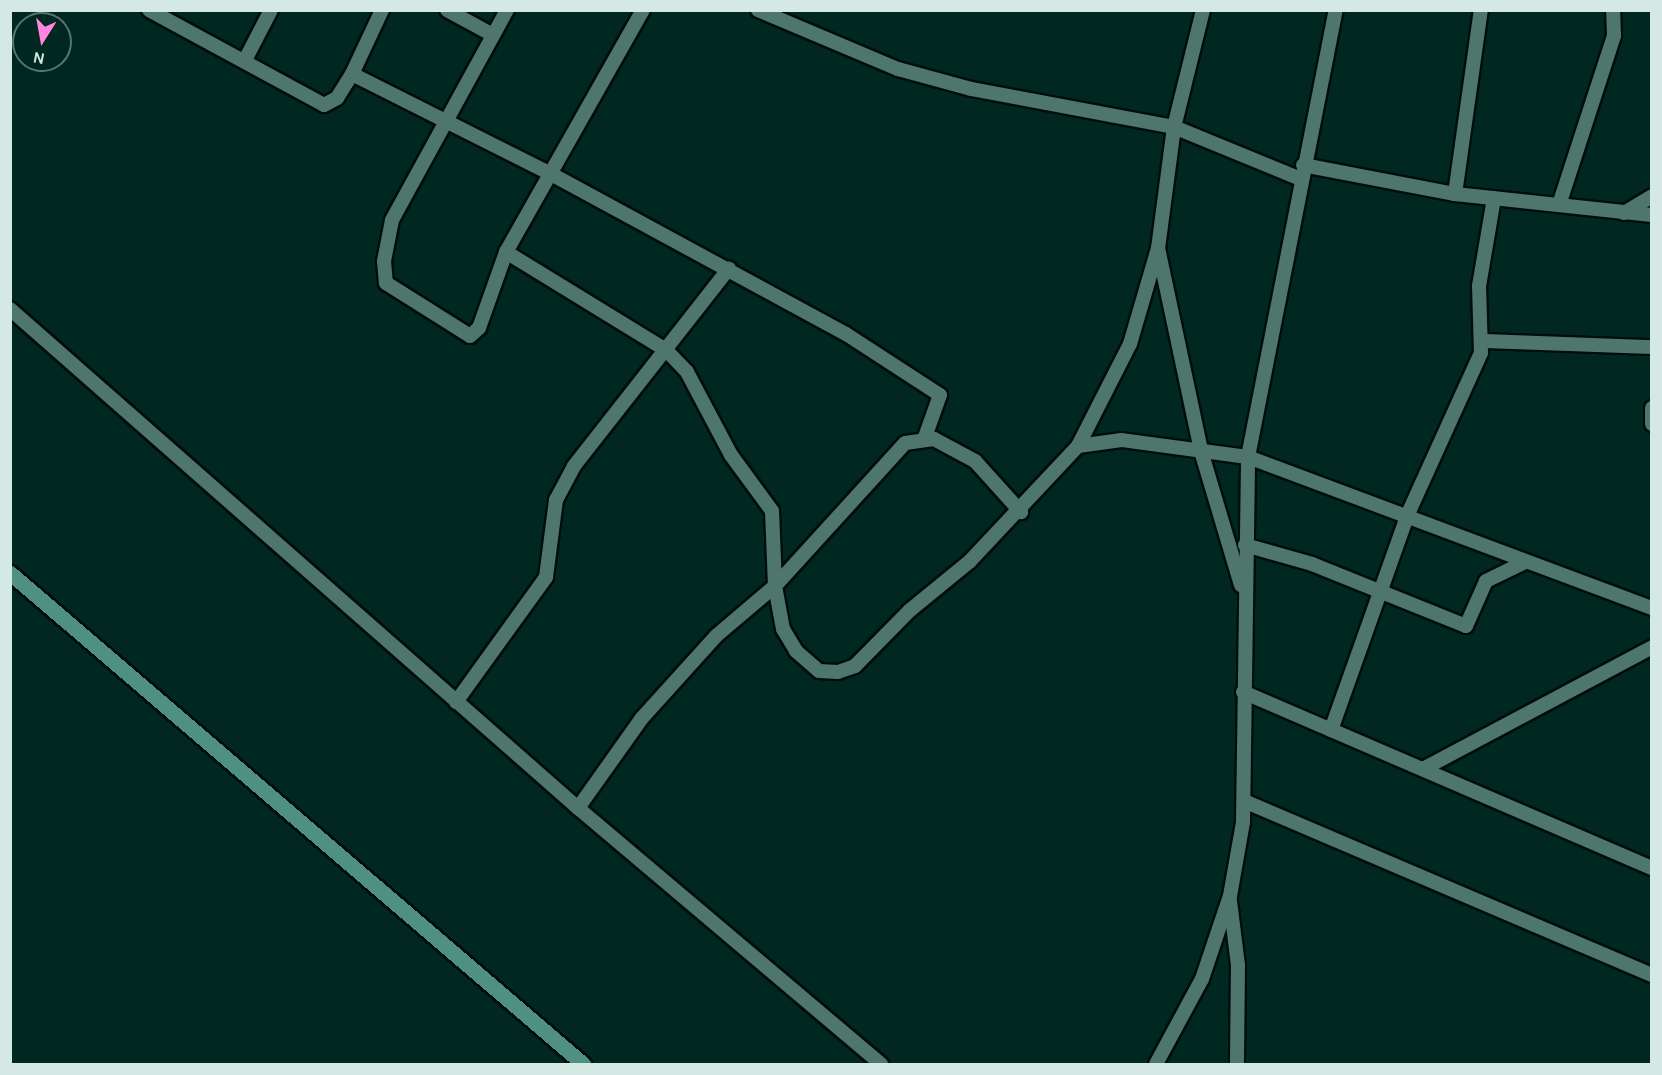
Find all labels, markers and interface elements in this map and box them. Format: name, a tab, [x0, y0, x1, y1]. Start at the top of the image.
north arrow	[12, 12, 72, 72]
text: N	[31, 48, 46, 69]

